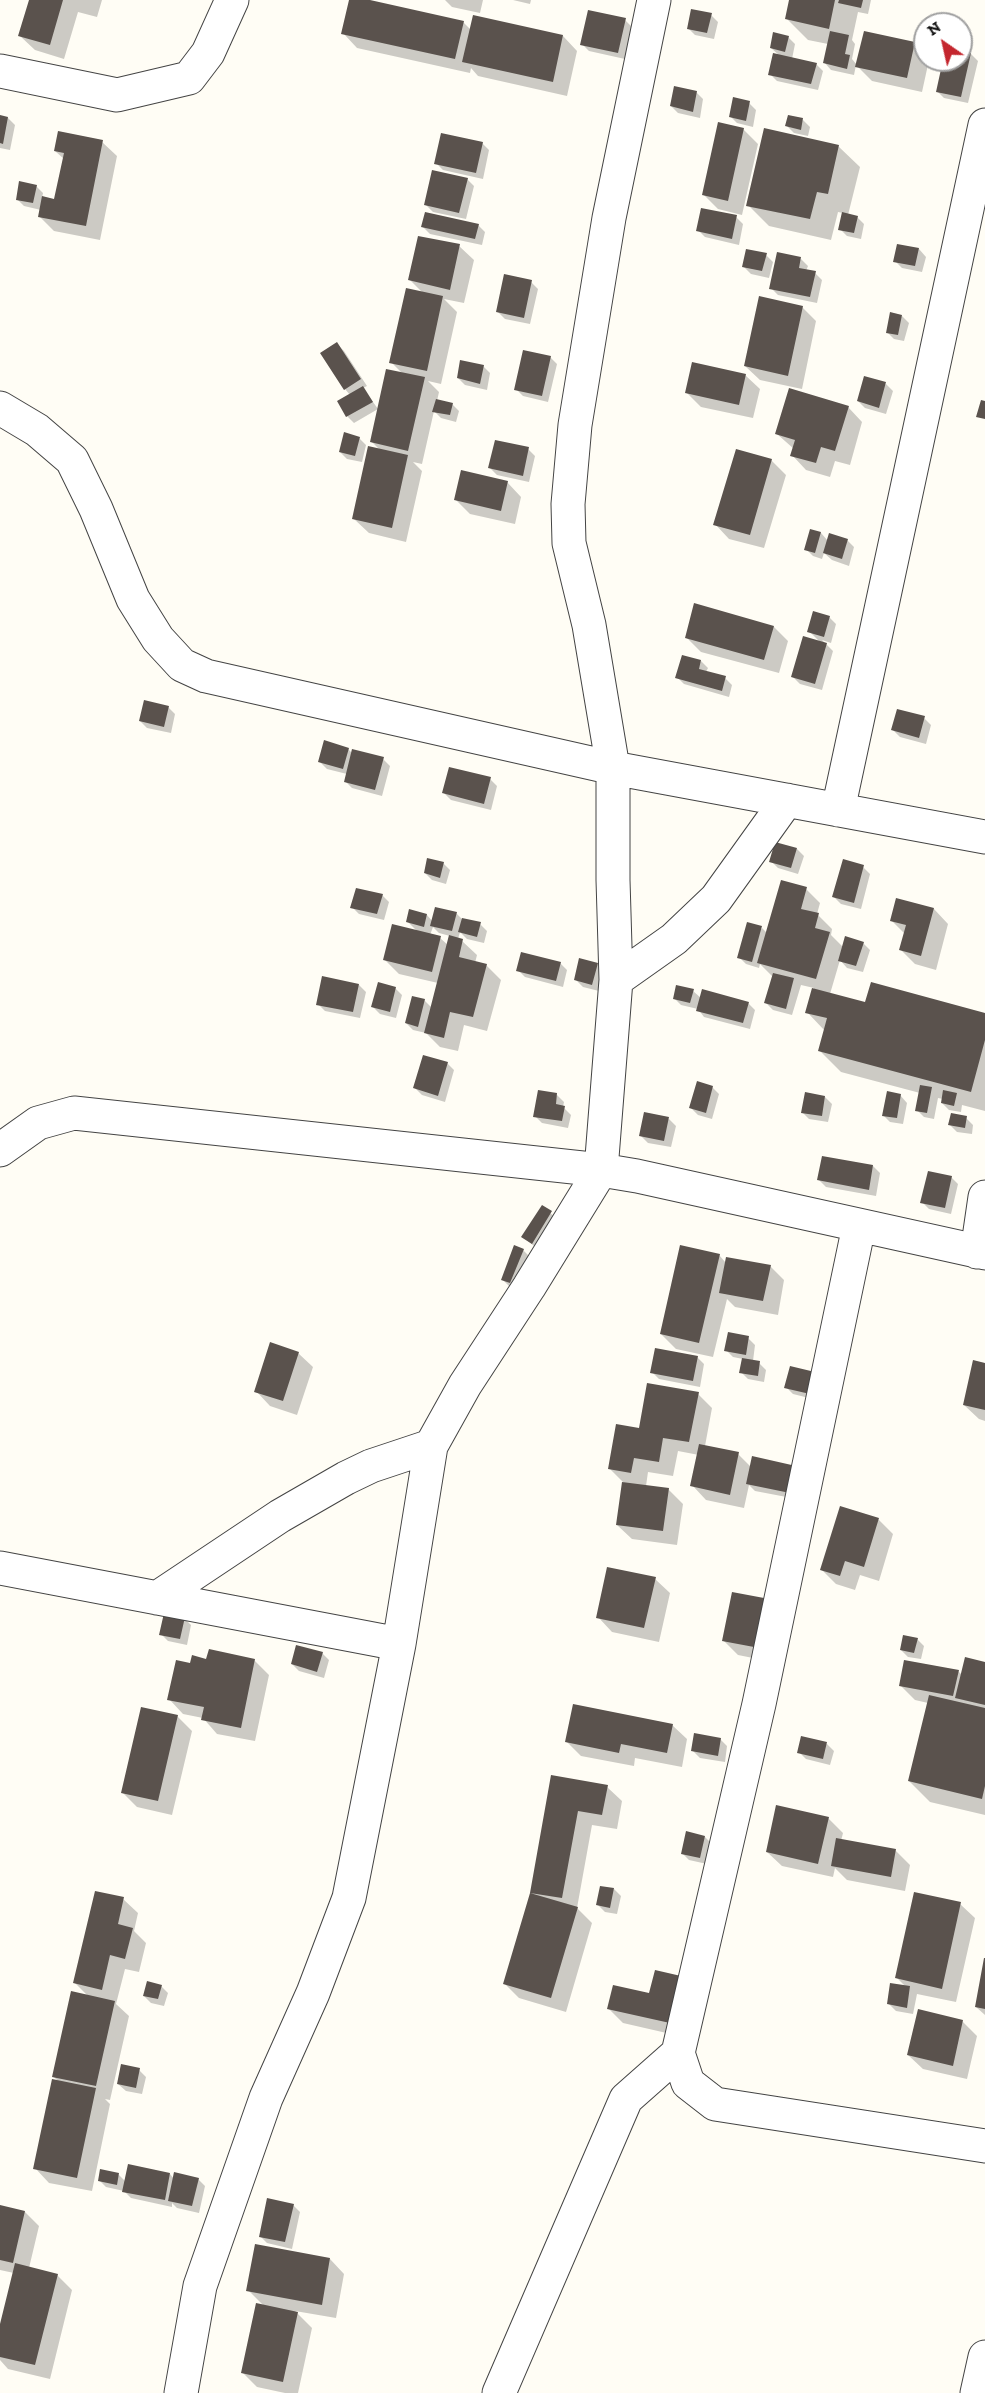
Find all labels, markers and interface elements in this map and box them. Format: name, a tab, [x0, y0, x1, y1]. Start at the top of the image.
north arrow	[913, 12, 973, 72]
text: N	[923, 17, 944, 40]

